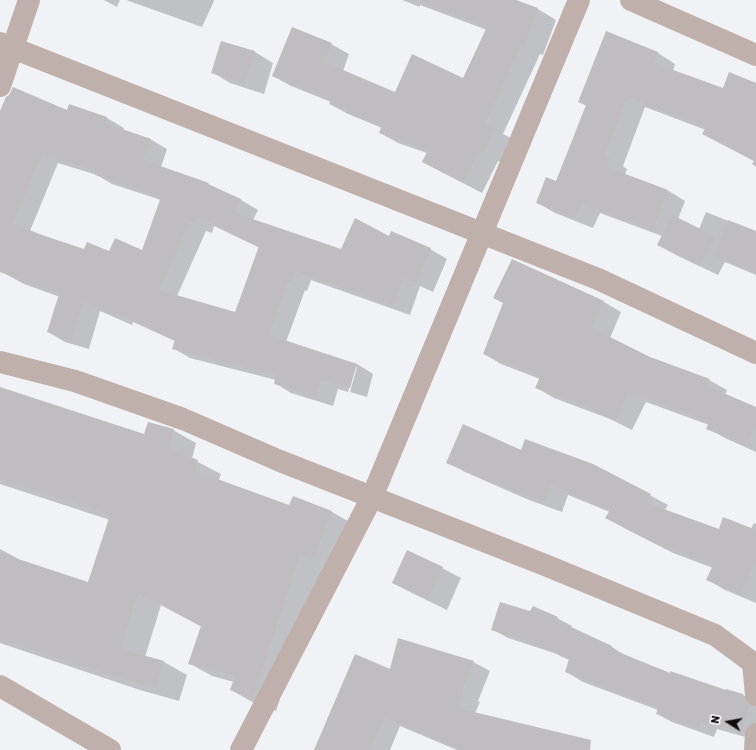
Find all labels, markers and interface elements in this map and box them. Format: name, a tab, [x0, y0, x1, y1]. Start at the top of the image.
north arrow	[708, 702, 748, 742]
text: N	[709, 714, 723, 725]

